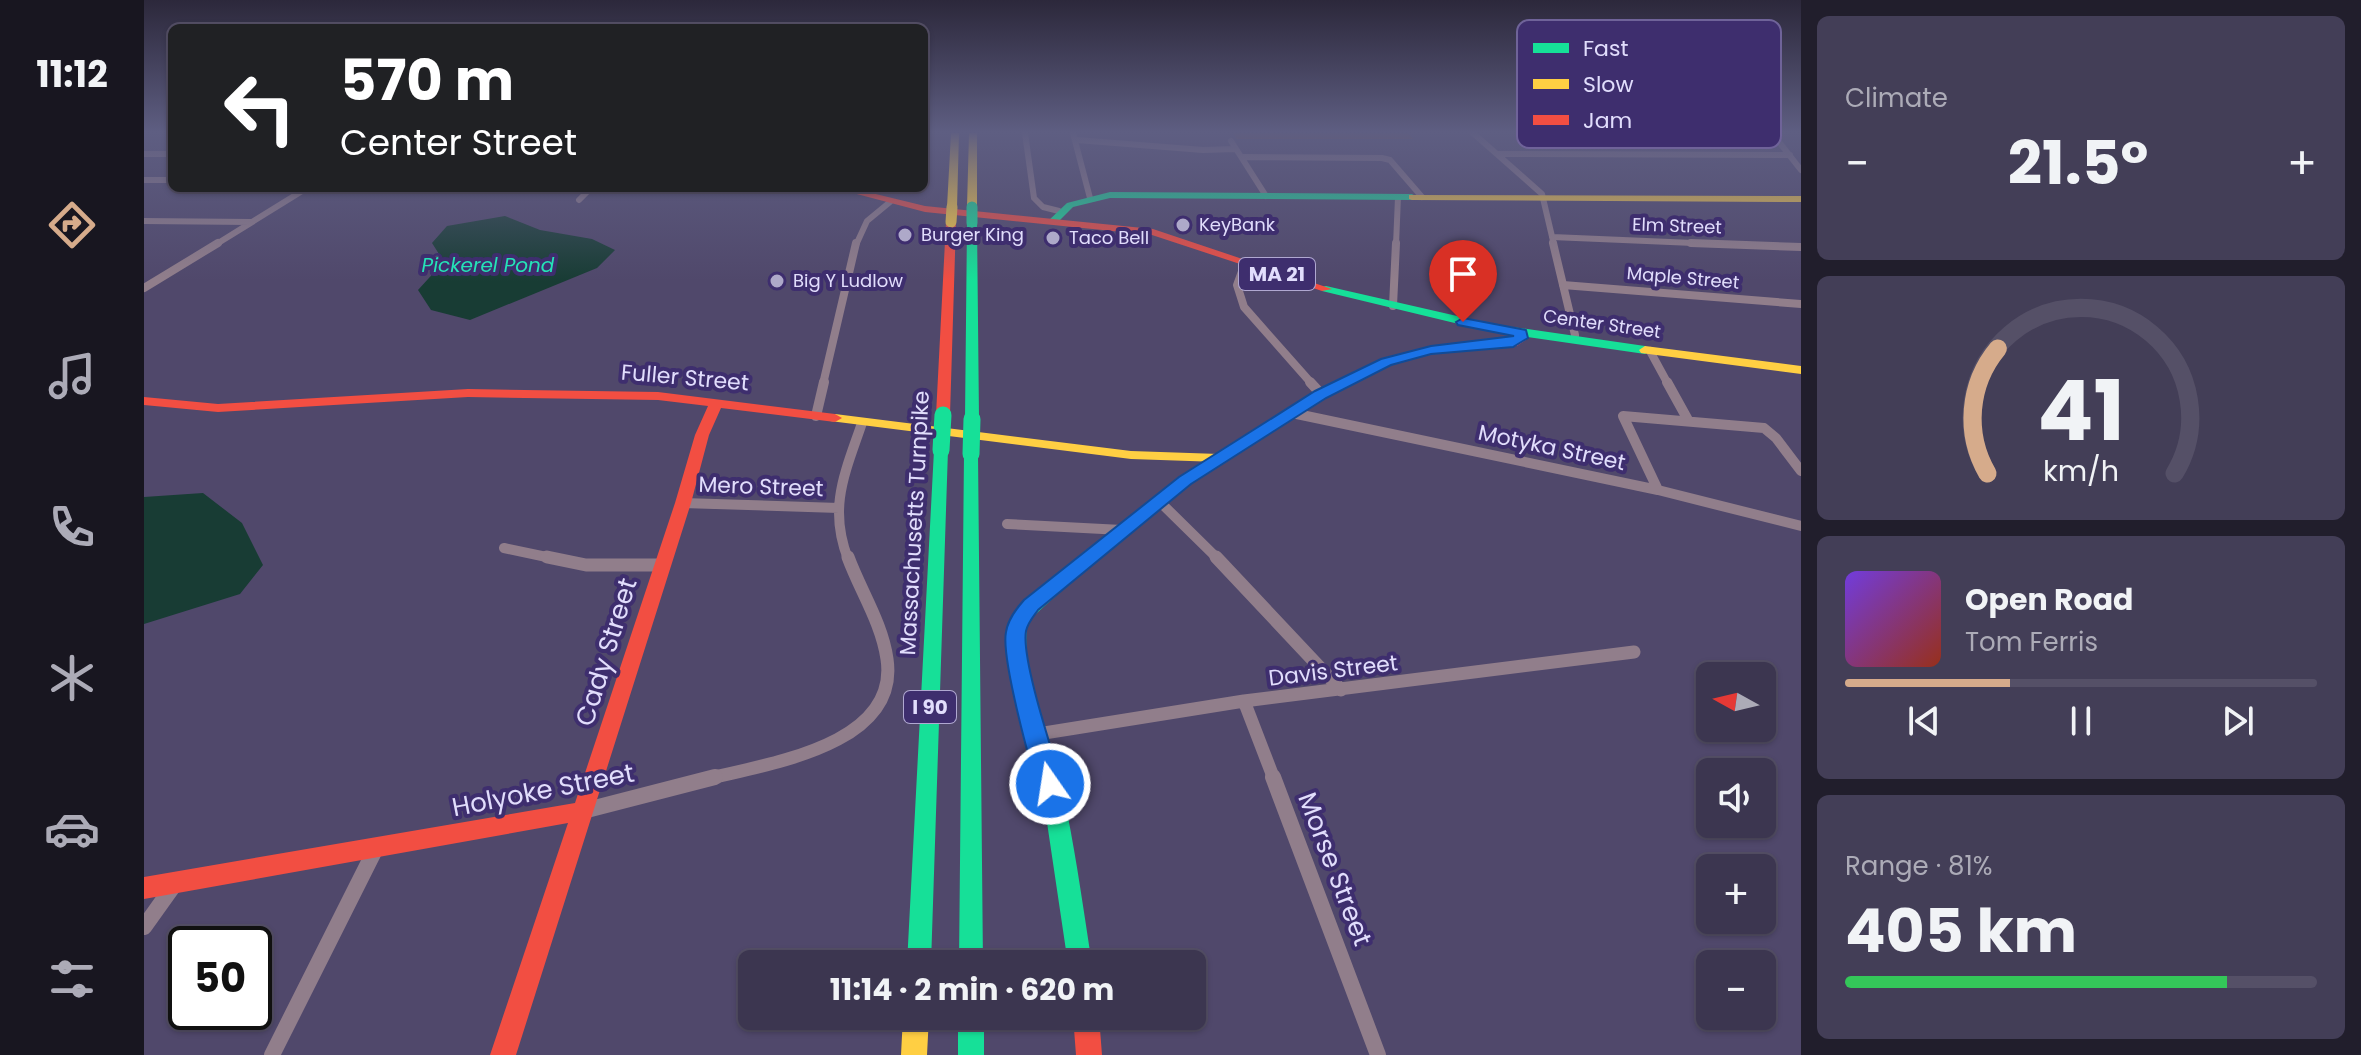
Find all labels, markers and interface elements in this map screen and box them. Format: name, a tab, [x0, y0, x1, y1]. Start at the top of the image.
legend	[1517, 20, 1781, 148]
text: Fast	[1583, 33, 1628, 64]
text: 570 m	[340, 41, 514, 120]
text: 11:12	[36, 49, 108, 100]
icon: left	[208, 56, 312, 160]
text: Slow	[1583, 69, 1633, 100]
text: Climate	[1845, 80, 1948, 116]
text: Jam	[1583, 105, 1632, 136]
text: Center Street	[340, 117, 577, 168]
text: 21.5°	[2008, 121, 2148, 205]
text: −	[1845, 133, 1869, 194]
text: +	[2287, 133, 2317, 194]
icon: directions	[44, 197, 100, 253]
street label: Elm Street	[1632, 211, 1722, 240]
place label: KeyBank	[1199, 212, 1276, 237]
marker: KeyBank	[1174, 216, 1192, 234]
place label: Burger King	[921, 222, 1024, 247]
place label: Taco Bell	[1069, 225, 1149, 250]
marker: Burger King	[896, 226, 914, 244]
marker: Taco Bell	[1044, 229, 1062, 247]
pin	[1429, 240, 1497, 322]
water label: Pickerel Pond	[422, 251, 555, 279]
icon: arrive	[1441, 252, 1485, 296]
road number: MA 21	[1239, 258, 1315, 290]
street label: Maple Street	[1626, 260, 1740, 295]
place label: Big Y Ludlow	[793, 268, 903, 293]
marker: Big Y Ludlow	[768, 272, 786, 290]
street label: Center Street	[1542, 303, 1662, 344]
icon: music	[44, 348, 100, 404]
text: 41	[2037, 352, 2125, 468]
street label: Fuller Street	[620, 356, 750, 399]
street label: Massachusetts Turnpike	[892, 390, 937, 656]
street label: Motyka Street	[1475, 417, 1628, 478]
text: km/h	[2043, 451, 2119, 491]
street label: Mero Street	[698, 469, 824, 504]
icon: phone	[44, 499, 100, 555]
street label: Cady Street	[566, 574, 646, 730]
text: Open Road	[1965, 578, 2133, 621]
text: Tom Ferris	[1965, 624, 2098, 660]
street label: Davis Street	[1267, 647, 1399, 694]
icon: climate	[44, 650, 100, 706]
north arrow	[1696, 662, 1776, 742]
map controls	[1696, 662, 1776, 1030]
road number: I 90	[904, 691, 956, 723]
icon: previous	[1902, 699, 1946, 743]
icon: pause	[2059, 699, 2103, 743]
icon: next	[2216, 699, 2260, 743]
position arrow	[1008, 742, 1092, 826]
street label: Holyoke Street	[449, 755, 637, 825]
button: sound	[1696, 758, 1776, 838]
street label: Morse Street	[1289, 787, 1381, 951]
icon: car	[44, 801, 100, 857]
text: Range · 81%	[1845, 848, 1993, 884]
button: +	[1696, 854, 1776, 934]
text: 405 km	[1845, 889, 2077, 973]
speed limit sign: 50	[168, 926, 272, 1030]
button: −	[1696, 950, 1776, 1030]
icon: filters	[44, 951, 100, 1007]
text: 11:14 · 2 min · 620 m	[830, 968, 1114, 1011]

